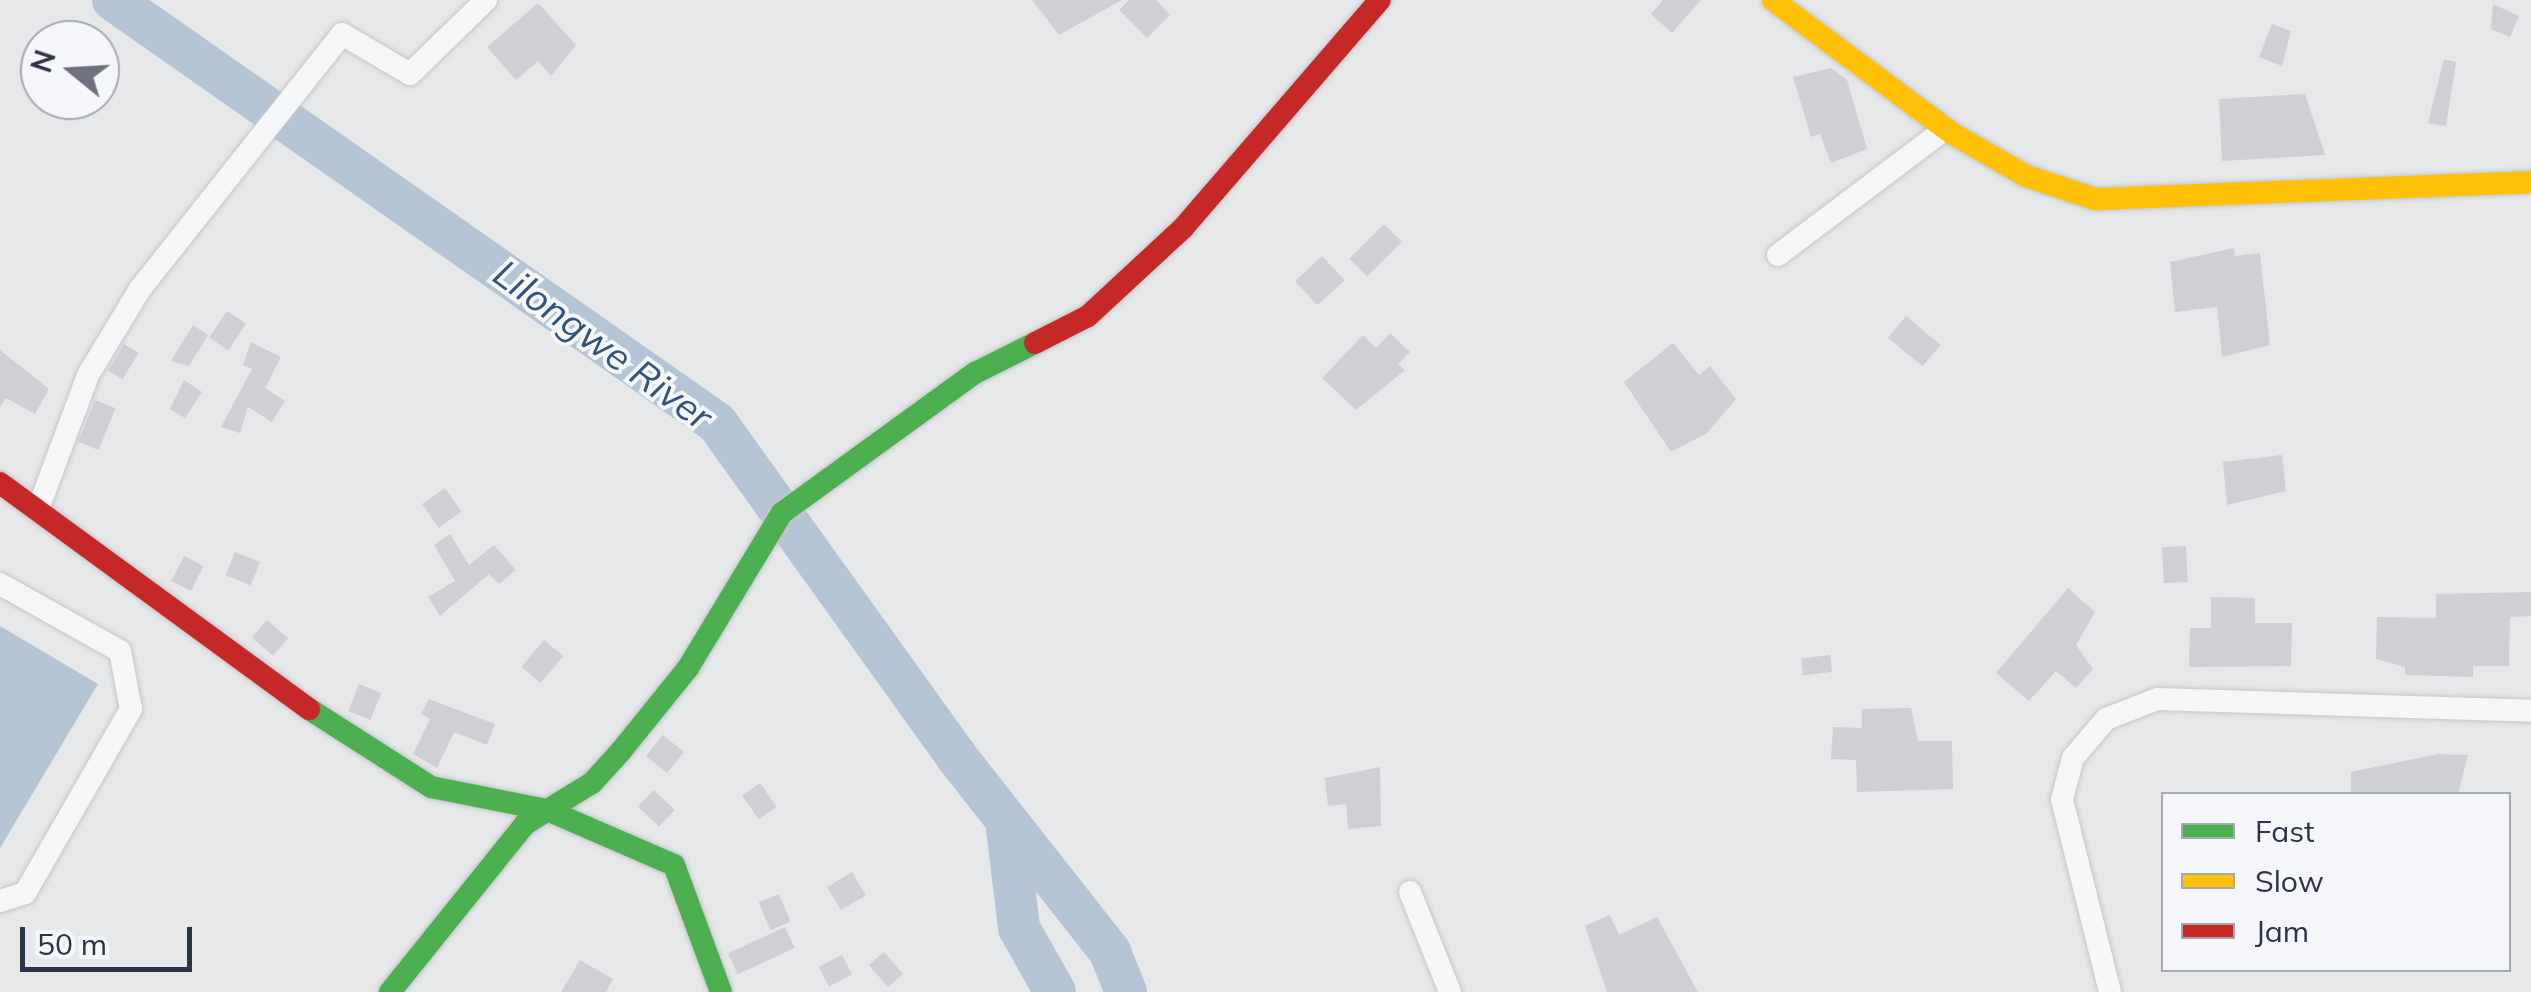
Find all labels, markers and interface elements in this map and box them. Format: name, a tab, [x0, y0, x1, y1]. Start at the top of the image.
north arrow	[20, 20, 120, 120]
text: N	[23, 46, 63, 77]
water label: Lilongwe River	[485, 251, 721, 439]
legend	[2161, 792, 2511, 972]
text: Fast	[2255, 812, 2315, 850]
text: Slow	[2255, 862, 2324, 900]
scale bar	[25, 907, 198, 969]
text: Jam	[2255, 912, 2309, 950]
text: 50 m	[37, 925, 107, 963]

